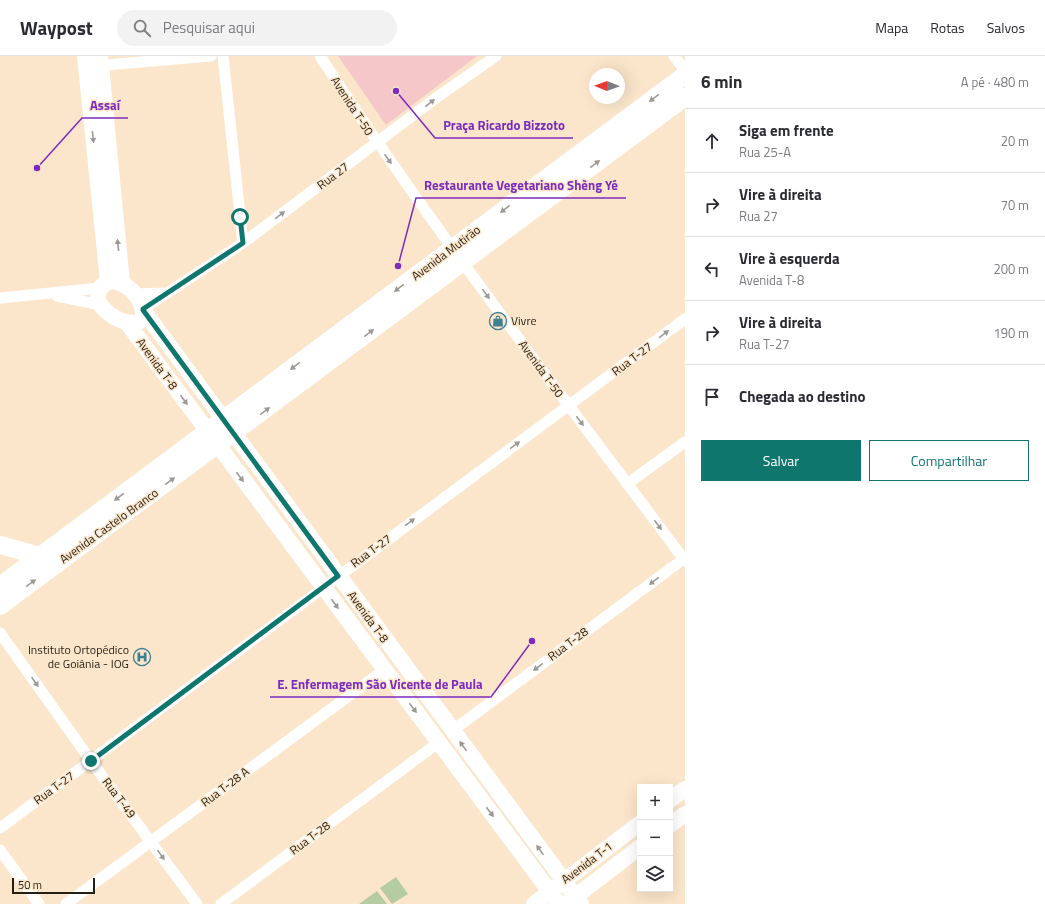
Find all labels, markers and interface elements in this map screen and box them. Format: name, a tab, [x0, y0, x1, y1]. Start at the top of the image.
search box	[117, 10, 397, 46]
text: Waypost	[20, 13, 93, 42]
text: Pesquisar aqui	[163, 16, 255, 39]
icon: search	[131, 17, 153, 39]
text: Mapa	[875, 17, 908, 38]
text: Rotas	[930, 17, 965, 38]
text: Salvos	[987, 17, 1025, 38]
north arrow	[589, 68, 625, 104]
text: 6 min	[701, 69, 742, 95]
street label: Avenida T-50	[326, 72, 379, 139]
text: A pé · 480 m	[961, 72, 1029, 92]
callout: Assaí	[82, 93, 128, 118]
one-way arrow	[648, 94, 659, 102]
text: Assaí	[90, 95, 122, 115]
one-way arrow	[424, 98, 435, 107]
callout: Praça Ricardo Bizzoto	[435, 113, 573, 138]
text: Praça Ricardo Bizzoto	[443, 115, 565, 135]
text: Siga em frente	[739, 119, 834, 142]
icon: ahead	[701, 130, 723, 152]
one-way arrow	[90, 131, 97, 143]
text: 20 m	[1001, 131, 1029, 151]
text: Rua 25-A	[739, 142, 791, 162]
one-way arrow	[383, 153, 392, 164]
street label: Rua 27	[313, 157, 353, 194]
one-way arrow	[590, 160, 601, 168]
callout: Restaurante Vegetariano Shèng Yé	[416, 173, 626, 198]
text: Restaurante Vegetariano Shèng Yé	[424, 175, 618, 195]
text: Vire à direita	[739, 183, 822, 206]
icon: right	[701, 194, 723, 216]
text: 70 m	[1001, 195, 1029, 215]
one-way arrow	[499, 205, 510, 213]
text: Rua 27	[739, 206, 778, 226]
route start	[231, 208, 249, 226]
one-way arrow	[275, 211, 286, 219]
street label: Avenida Mutirão	[407, 220, 484, 285]
one-way arrow	[115, 238, 121, 251]
text: Vire à esquerda	[739, 247, 840, 270]
icon: left	[701, 258, 723, 280]
text: 200 m	[993, 259, 1029, 279]
text: Avenida T-8	[739, 270, 804, 290]
one-way arrow	[393, 284, 404, 292]
one-way arrow	[482, 289, 490, 299]
shop icon: Vivre	[488, 311, 508, 331]
place label: Vivre	[511, 311, 536, 330]
text: Vire à direita	[739, 311, 822, 334]
icon: right	[701, 322, 723, 344]
text: 190 m	[993, 323, 1029, 343]
one-way arrow	[363, 329, 374, 337]
one-way arrow	[659, 330, 670, 339]
street label: Avenida T-8	[132, 334, 183, 394]
text: Rua T-27	[739, 334, 790, 354]
street label: Avenida T-50	[514, 336, 569, 402]
street label: Rua T-27	[607, 337, 656, 380]
one-way arrow	[289, 362, 300, 370]
text: Chegada ao destino	[739, 385, 865, 408]
icon: arrive	[701, 386, 723, 408]
one-way arrow	[180, 395, 188, 406]
one-way arrow	[259, 406, 270, 415]
one-way arrow	[575, 416, 584, 427]
button: Salvar	[701, 440, 861, 481]
button: Compartilhar	[869, 440, 1029, 481]
one-way arrow	[510, 441, 520, 449]
one-way arrow	[236, 472, 244, 482]
one-way arrow	[164, 477, 175, 485]
street label: Avenida Castelo Branco	[55, 483, 162, 568]
one-way arrow	[114, 492, 125, 501]
one-way arrow	[405, 518, 416, 527]
one-way arrow	[654, 520, 662, 530]
street label: Rua T-27	[346, 529, 395, 572]
one-way arrow	[648, 577, 659, 585]
one-way arrow	[26, 579, 37, 587]
street label: Avenida T-8	[343, 587, 394, 647]
one-way arrow	[331, 598, 339, 609]
street label: Rua T-28	[543, 622, 592, 665]
place label: Instituto Ortopédico de Goiânia - IOG	[28, 640, 129, 673]
hospital icon: Instituto Ortopédico de Goiânia - IOG	[132, 647, 152, 667]
one-way arrow	[533, 663, 544, 671]
callout: E. Enfermagem São Vicente de Paula	[270, 672, 491, 697]
text: E. Enfermagem São Vicente de Paula	[277, 674, 483, 694]
one-way arrow	[31, 676, 39, 687]
one-way arrow	[408, 703, 416, 713]
one-way arrow	[459, 740, 467, 751]
route end	[82, 752, 100, 770]
street label: Rua T-28 A	[196, 762, 253, 811]
street label: Rua T-27	[29, 766, 78, 809]
street label: Rua T-49	[98, 773, 141, 822]
map controls	[637, 784, 673, 892]
button: +	[637, 784, 673, 820]
one-way arrow	[486, 807, 494, 818]
street label: Rua T-28	[285, 816, 334, 859]
button: −	[637, 820, 673, 856]
street label: Avenida T-1	[557, 837, 616, 888]
one-way arrow	[536, 845, 544, 856]
one-way arrow	[157, 850, 165, 860]
button: layers	[637, 856, 673, 892]
scale bar	[12, 876, 95, 895]
text: 50 m	[18, 877, 42, 893]

